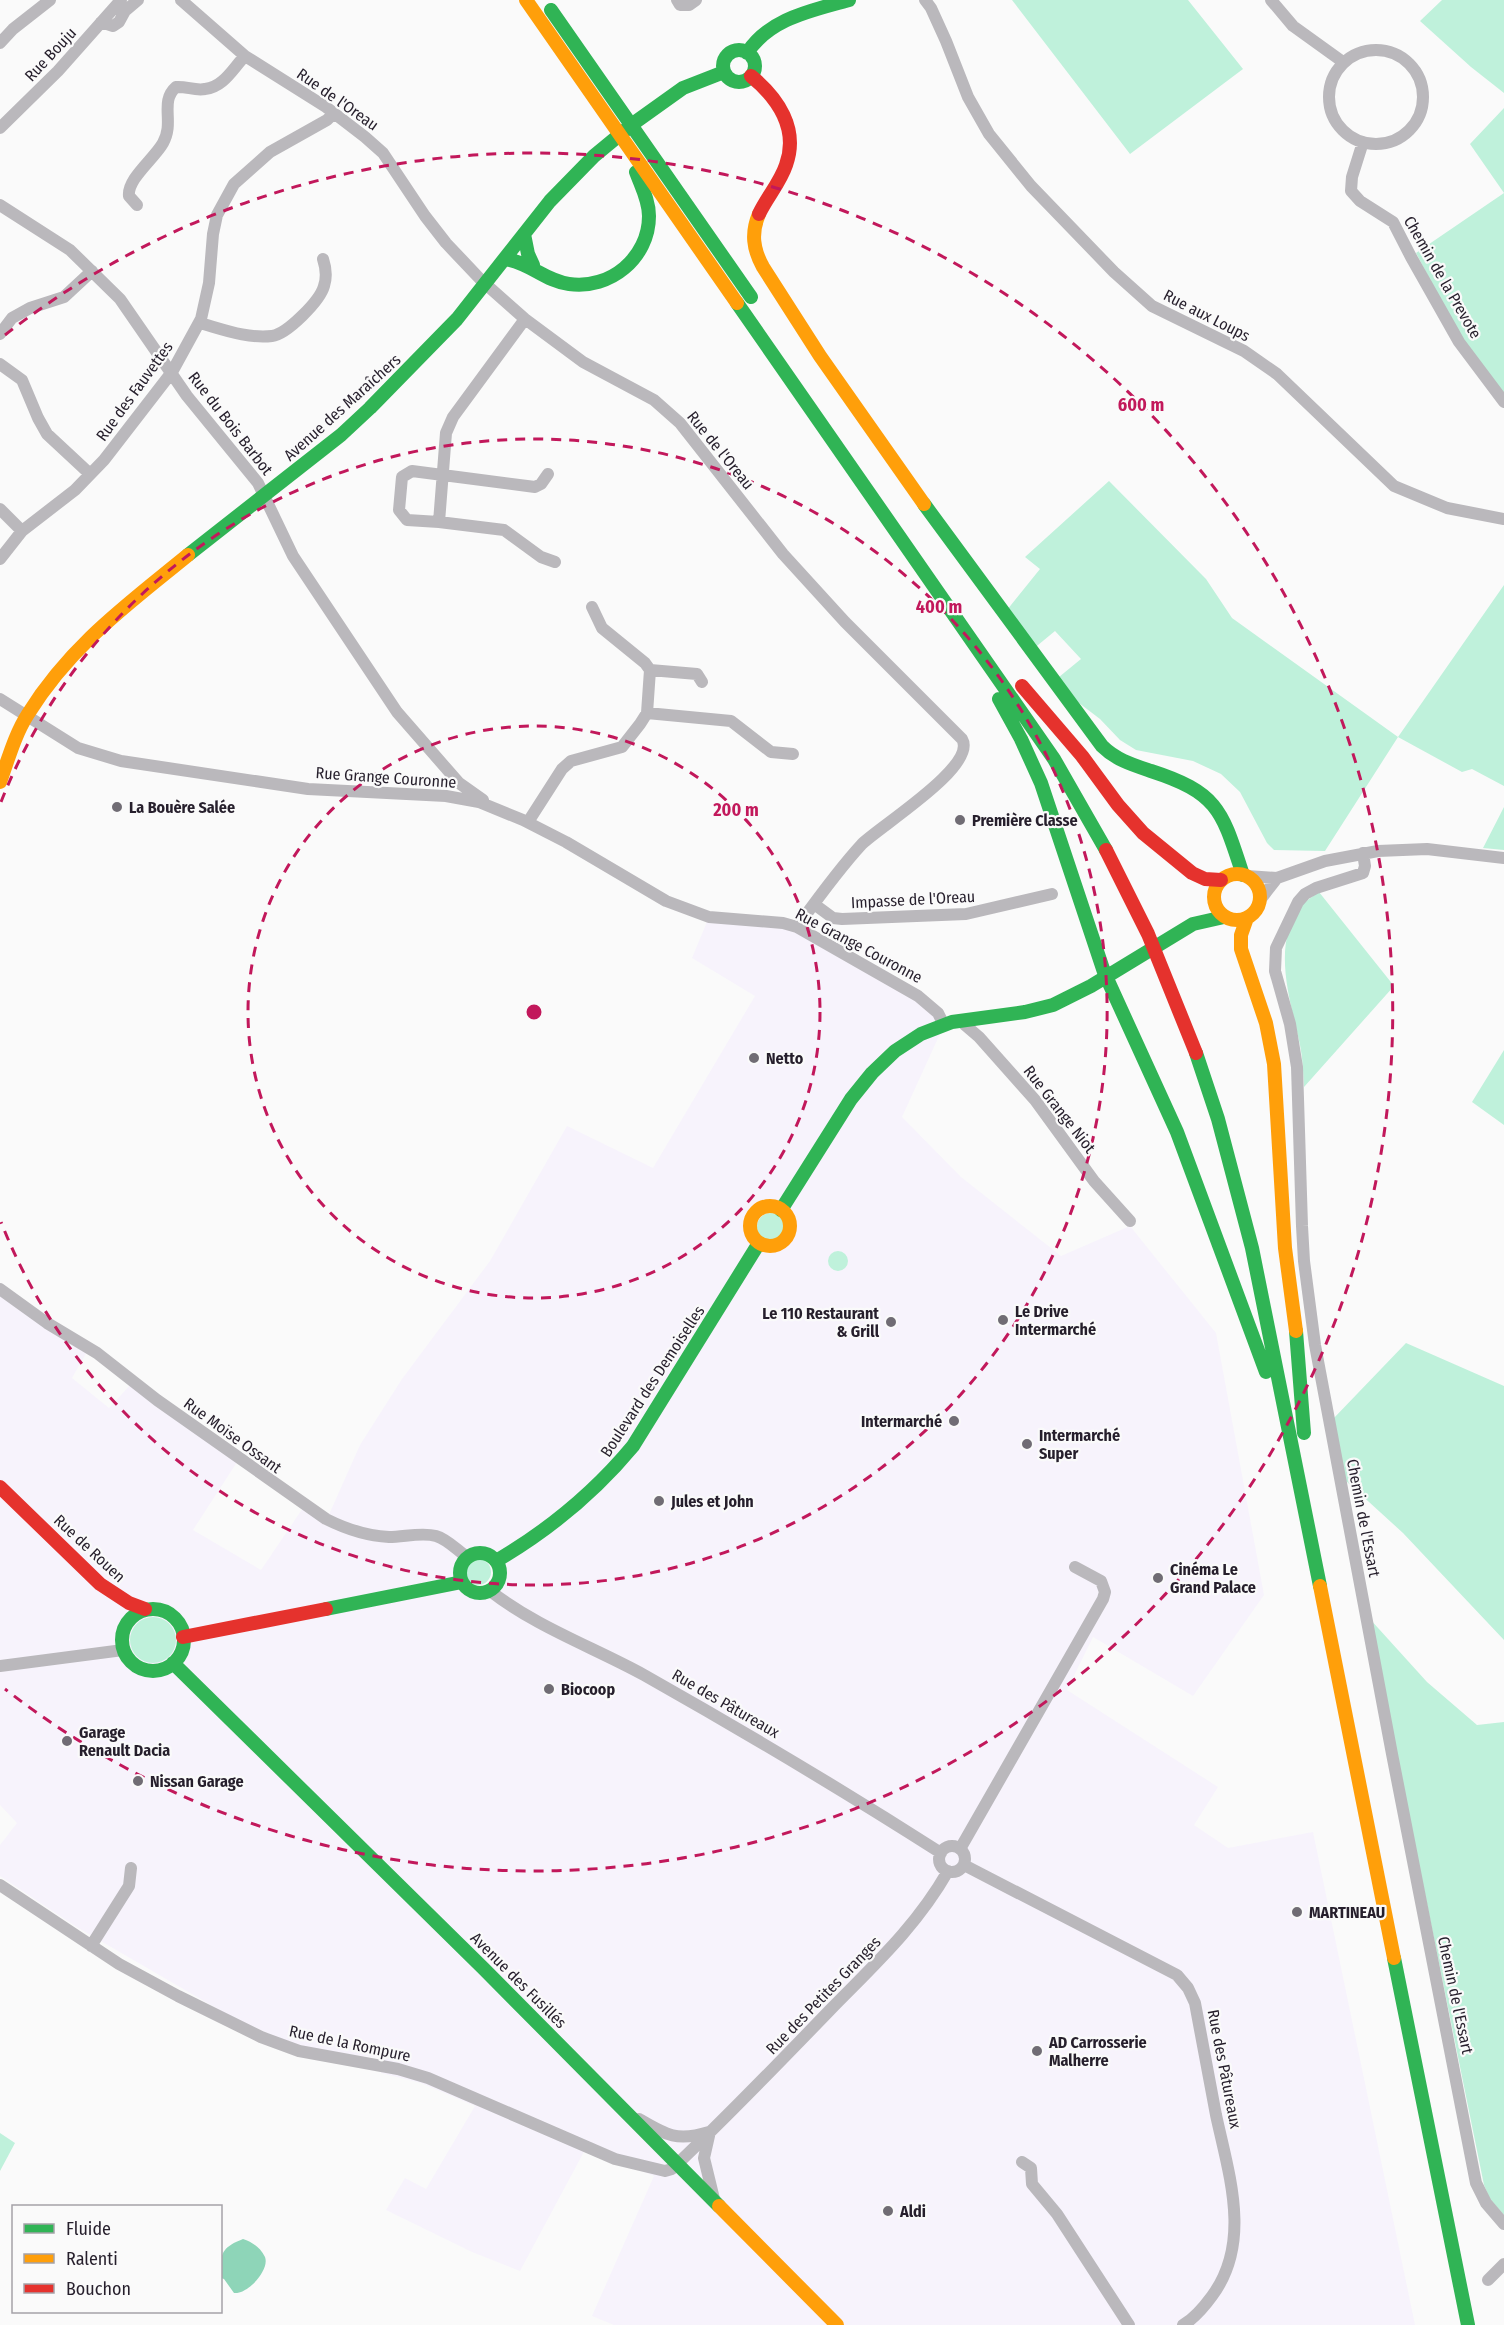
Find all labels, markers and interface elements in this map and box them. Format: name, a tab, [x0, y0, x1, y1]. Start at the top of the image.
street label: Rue Bouju	[21, 23, 80, 85]
street label: Rue de l'Oreau	[293, 64, 382, 135]
street label: Chemin de la Prevote	[1400, 213, 1485, 342]
street label: Rue aux Loups	[1160, 286, 1253, 345]
street label: Rue des Fauvettes	[92, 338, 177, 445]
street label: Avenue des Maraîchers	[280, 350, 405, 465]
street label: Rue du Bois Barbot	[184, 368, 277, 479]
text: 600 m	[1118, 394, 1164, 416]
street label: Rue de l'Oreau	[683, 407, 758, 493]
text: 400 m	[916, 596, 962, 618]
street label: Rue Grange Couronne	[315, 763, 457, 792]
place label: La Bouère Salée	[129, 798, 235, 817]
text: 200 m	[712, 799, 759, 821]
marker: La Bouère Salée	[110, 800, 124, 814]
place label: Première Classe	[972, 811, 1078, 830]
marker: Première Classe	[953, 813, 967, 827]
street label: Impasse de l'Oreau	[850, 887, 976, 912]
street label: Rue Grange Couronne	[792, 904, 926, 987]
centre of rings	[524, 1002, 544, 1022]
place label: Netto	[766, 1049, 804, 1068]
marker: Netto	[747, 1051, 761, 1065]
street label: Rue Grange Niot	[1020, 1062, 1100, 1157]
street label: Boulevard des Demoiselles	[596, 1302, 709, 1460]
place label: Le Drive Intermarché	[1015, 1302, 1096, 1339]
place label: Le 110 Restaurant & Grill	[762, 1304, 880, 1341]
marker: Le Drive Intermarché	[996, 1313, 1010, 1327]
marker: Le 110 Restaurant & Grill	[884, 1315, 898, 1329]
street label: Rue Moïse Ossant	[180, 1394, 286, 1478]
place label: Intermarché	[861, 1412, 942, 1431]
marker: Intermarché	[947, 1414, 961, 1428]
place label: Intermarché Super	[1039, 1426, 1120, 1463]
marker: Intermarché Super	[1020, 1437, 1034, 1451]
street label: Chemin de l'Essart	[1343, 1458, 1384, 1579]
place label: Jules et John	[670, 1492, 754, 1511]
marker: Jules et John	[652, 1494, 666, 1508]
street label: Rue de Rouen	[50, 1511, 129, 1586]
place label: Cinéma Le Grand Palace	[1170, 1560, 1256, 1597]
marker: Cinéma Le Grand Palace	[1151, 1571, 1165, 1585]
street label: Rue des Pâtureaux	[669, 1665, 783, 1742]
place label: Biocoop	[561, 1680, 615, 1699]
marker: Biocoop	[542, 1682, 556, 1696]
place label: Garage Renault Dacia	[79, 1723, 170, 1760]
marker: Garage Renault Dacia	[60, 1734, 74, 1748]
place label: Nissan Garage	[150, 1772, 244, 1791]
marker: Nissan Garage	[131, 1774, 145, 1788]
place label: MARTINEAU	[1309, 1903, 1385, 1922]
marker: MARTINEAU	[1290, 1905, 1304, 1919]
street label: Avenue des Fusillés	[467, 1928, 571, 2032]
street label: Rue des Petites Granges	[762, 1932, 885, 2058]
street label: Chemin de l'Essart	[1434, 1935, 1477, 2056]
street label: Rue des Pâtureaux	[1204, 2008, 1245, 2130]
street label: Rue de la Rompure	[287, 2021, 413, 2066]
place label: AD Carrosserie Malherre	[1048, 2033, 1147, 2070]
marker: AD Carrosserie Malherre	[1030, 2044, 1044, 2058]
place label: Aldi	[899, 2202, 926, 2221]
marker: Aldi	[881, 2204, 895, 2218]
legend	[12, 2205, 222, 2313]
text: Fluide	[66, 2218, 111, 2240]
text: Ralenti	[66, 2248, 118, 2270]
text: Bouchon	[66, 2278, 131, 2300]

